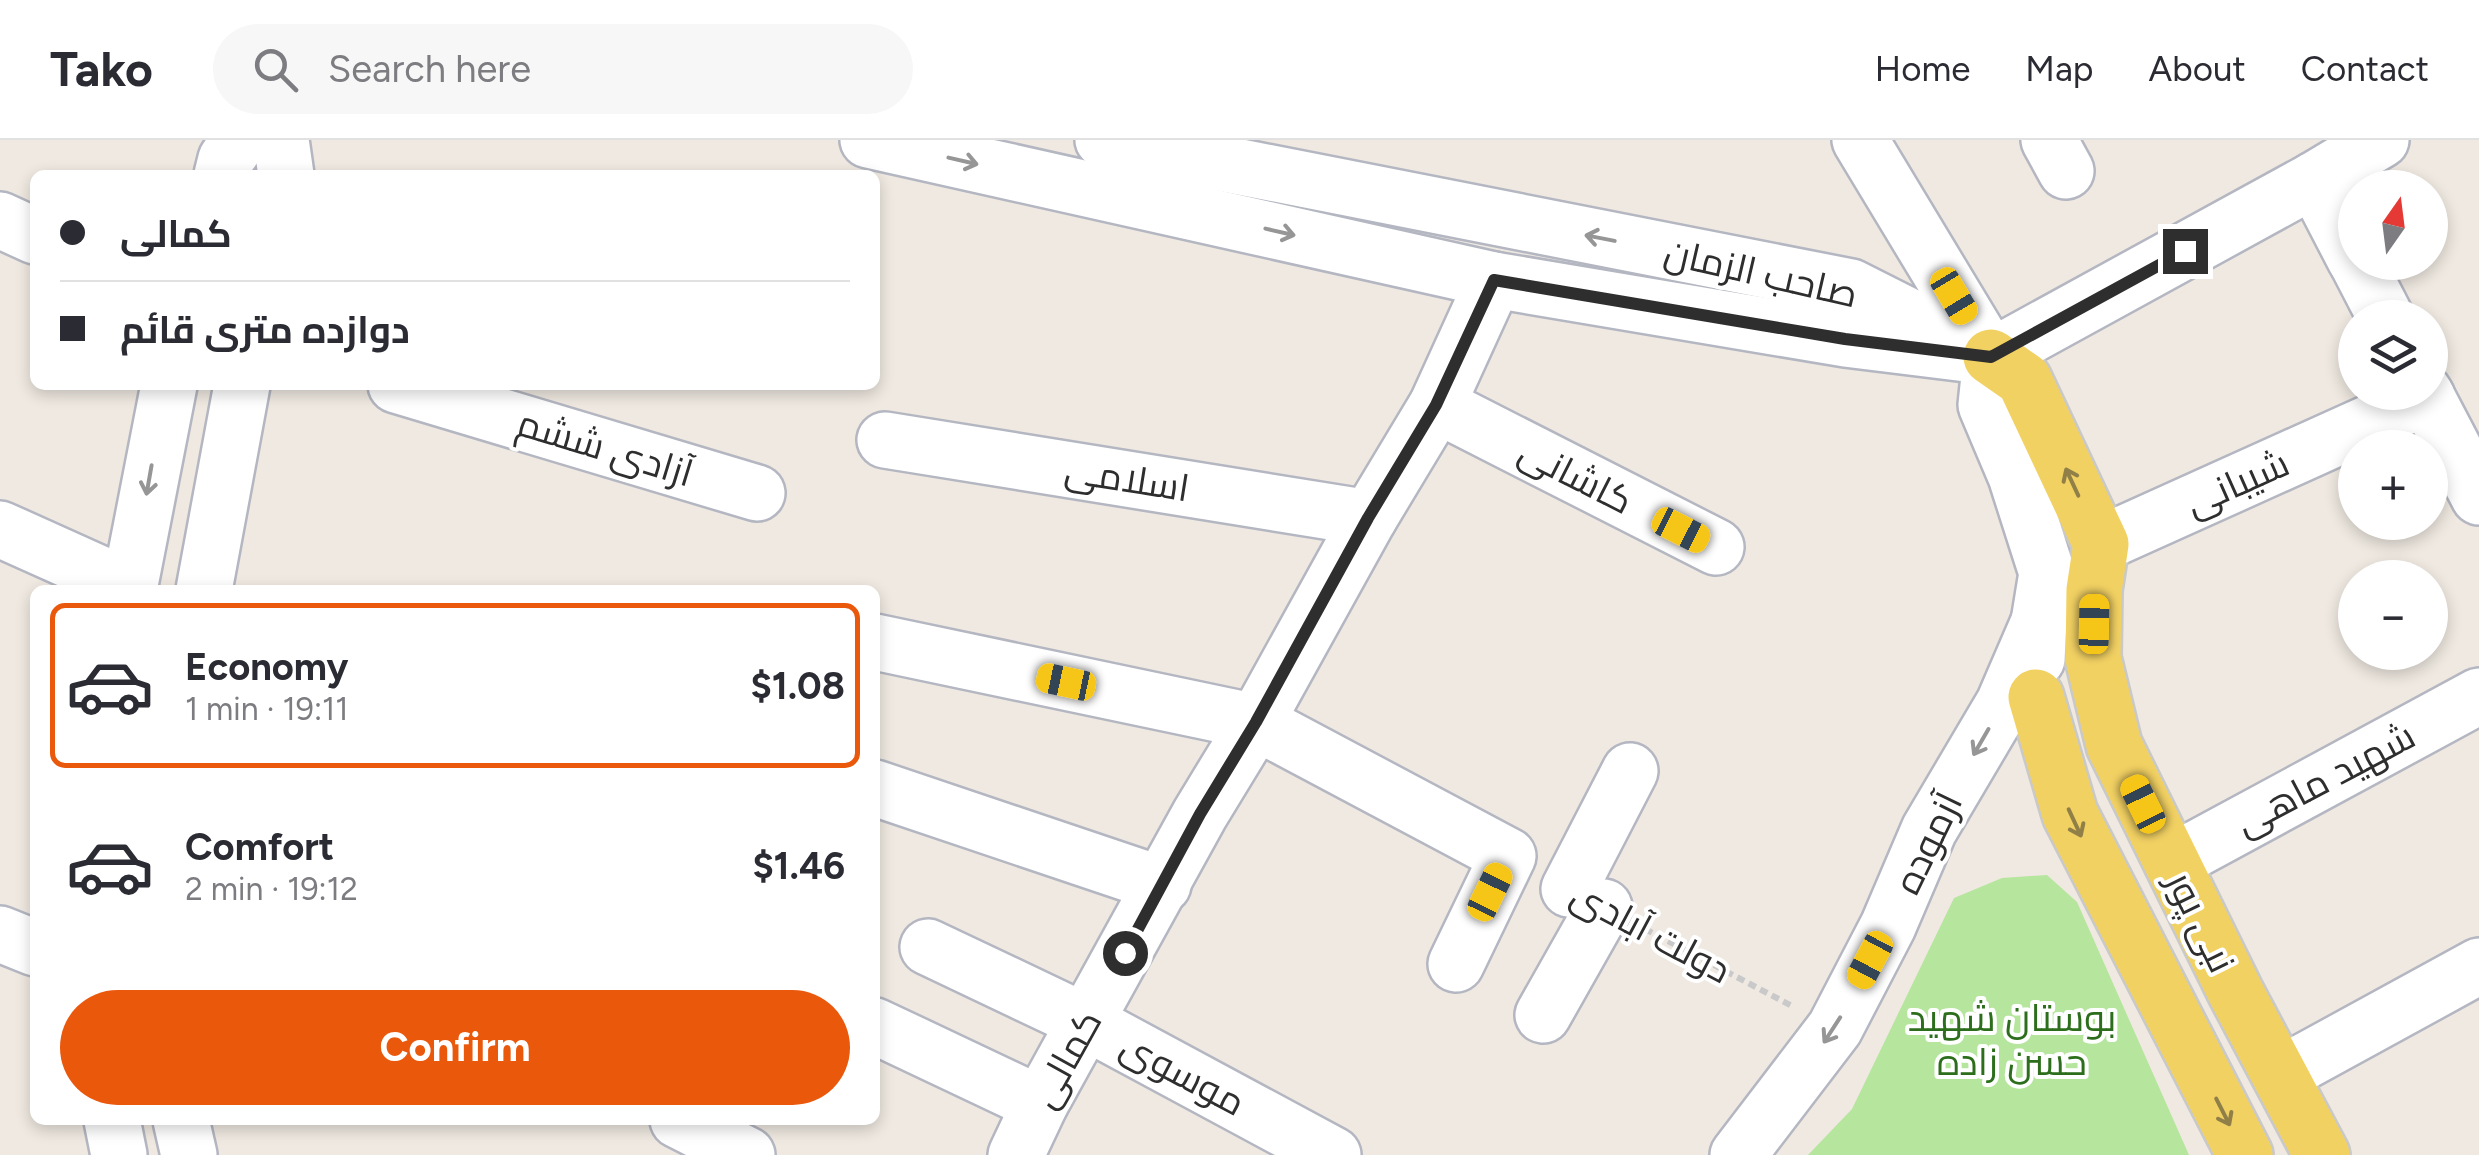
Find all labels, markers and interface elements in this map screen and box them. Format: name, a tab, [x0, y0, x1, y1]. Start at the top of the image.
search box	[213, 24, 913, 114]
text: Tako	[50, 40, 153, 98]
icon: search	[248, 42, 303, 97]
text: Search here	[328, 46, 531, 92]
text: Home	[1875, 48, 1970, 90]
text: Map	[2025, 48, 2094, 90]
text: About	[2149, 48, 2246, 90]
text: Contact	[2301, 48, 2429, 90]
one-way arrow	[946, 153, 978, 171]
north arrow	[2338, 170, 2448, 280]
map controls	[2338, 170, 2448, 670]
text: کمالی	[120, 211, 232, 257]
one-way arrow	[1263, 224, 1295, 242]
one-way arrow	[1584, 227, 1616, 246]
street label: صاحب الزمان	[1660, 228, 1862, 318]
route end	[2163, 229, 2208, 274]
car	[1926, 263, 1982, 329]
button: layers	[2338, 300, 2448, 410]
text: دوازده متری قائم	[120, 307, 410, 353]
street label: آزادی ششم	[511, 399, 698, 499]
street label: کاشانی	[1511, 428, 1641, 524]
button: +	[2338, 430, 2448, 540]
street label: شیبانی	[2178, 440, 2296, 526]
street label: اسلامی	[1062, 446, 1192, 512]
one-way arrow	[139, 464, 158, 496]
one-way arrow	[2062, 468, 2081, 498]
car	[1647, 503, 1715, 557]
button: −	[2338, 560, 2448, 670]
car	[2078, 594, 2110, 654]
icon: car	[65, 641, 155, 731]
text: Economy	[185, 644, 348, 690]
car	[1034, 661, 1098, 703]
text: $1.08	[751, 663, 845, 709]
text: 1 min · 19:11	[185, 690, 348, 728]
street label: شهید ماهی	[2227, 712, 2423, 846]
one-way arrow	[1971, 727, 1991, 755]
car	[2116, 770, 2170, 838]
street label: آزموده	[1884, 785, 1972, 901]
one-way arrow	[2067, 807, 2086, 837]
icon: car	[65, 821, 155, 911]
text: Comfort	[185, 824, 334, 870]
text: $1.46	[752, 843, 845, 889]
car	[1463, 858, 1517, 926]
street label: نبی پور	[2154, 862, 2245, 981]
text: 2 min · 19:12	[185, 870, 358, 908]
street label: دولت آبادی	[1563, 871, 1739, 993]
car	[1843, 926, 1897, 994]
route start	[1103, 931, 1148, 976]
button: Confirm	[60, 990, 850, 1105]
park label: بوستان شهید حسن زاده	[1908, 995, 2116, 1085]
street label: کمالی	[1021, 1002, 1111, 1116]
one-way arrow	[1822, 1015, 1843, 1043]
street label: موسوی	[1113, 1022, 1253, 1126]
one-way arrow	[2214, 1097, 2233, 1127]

